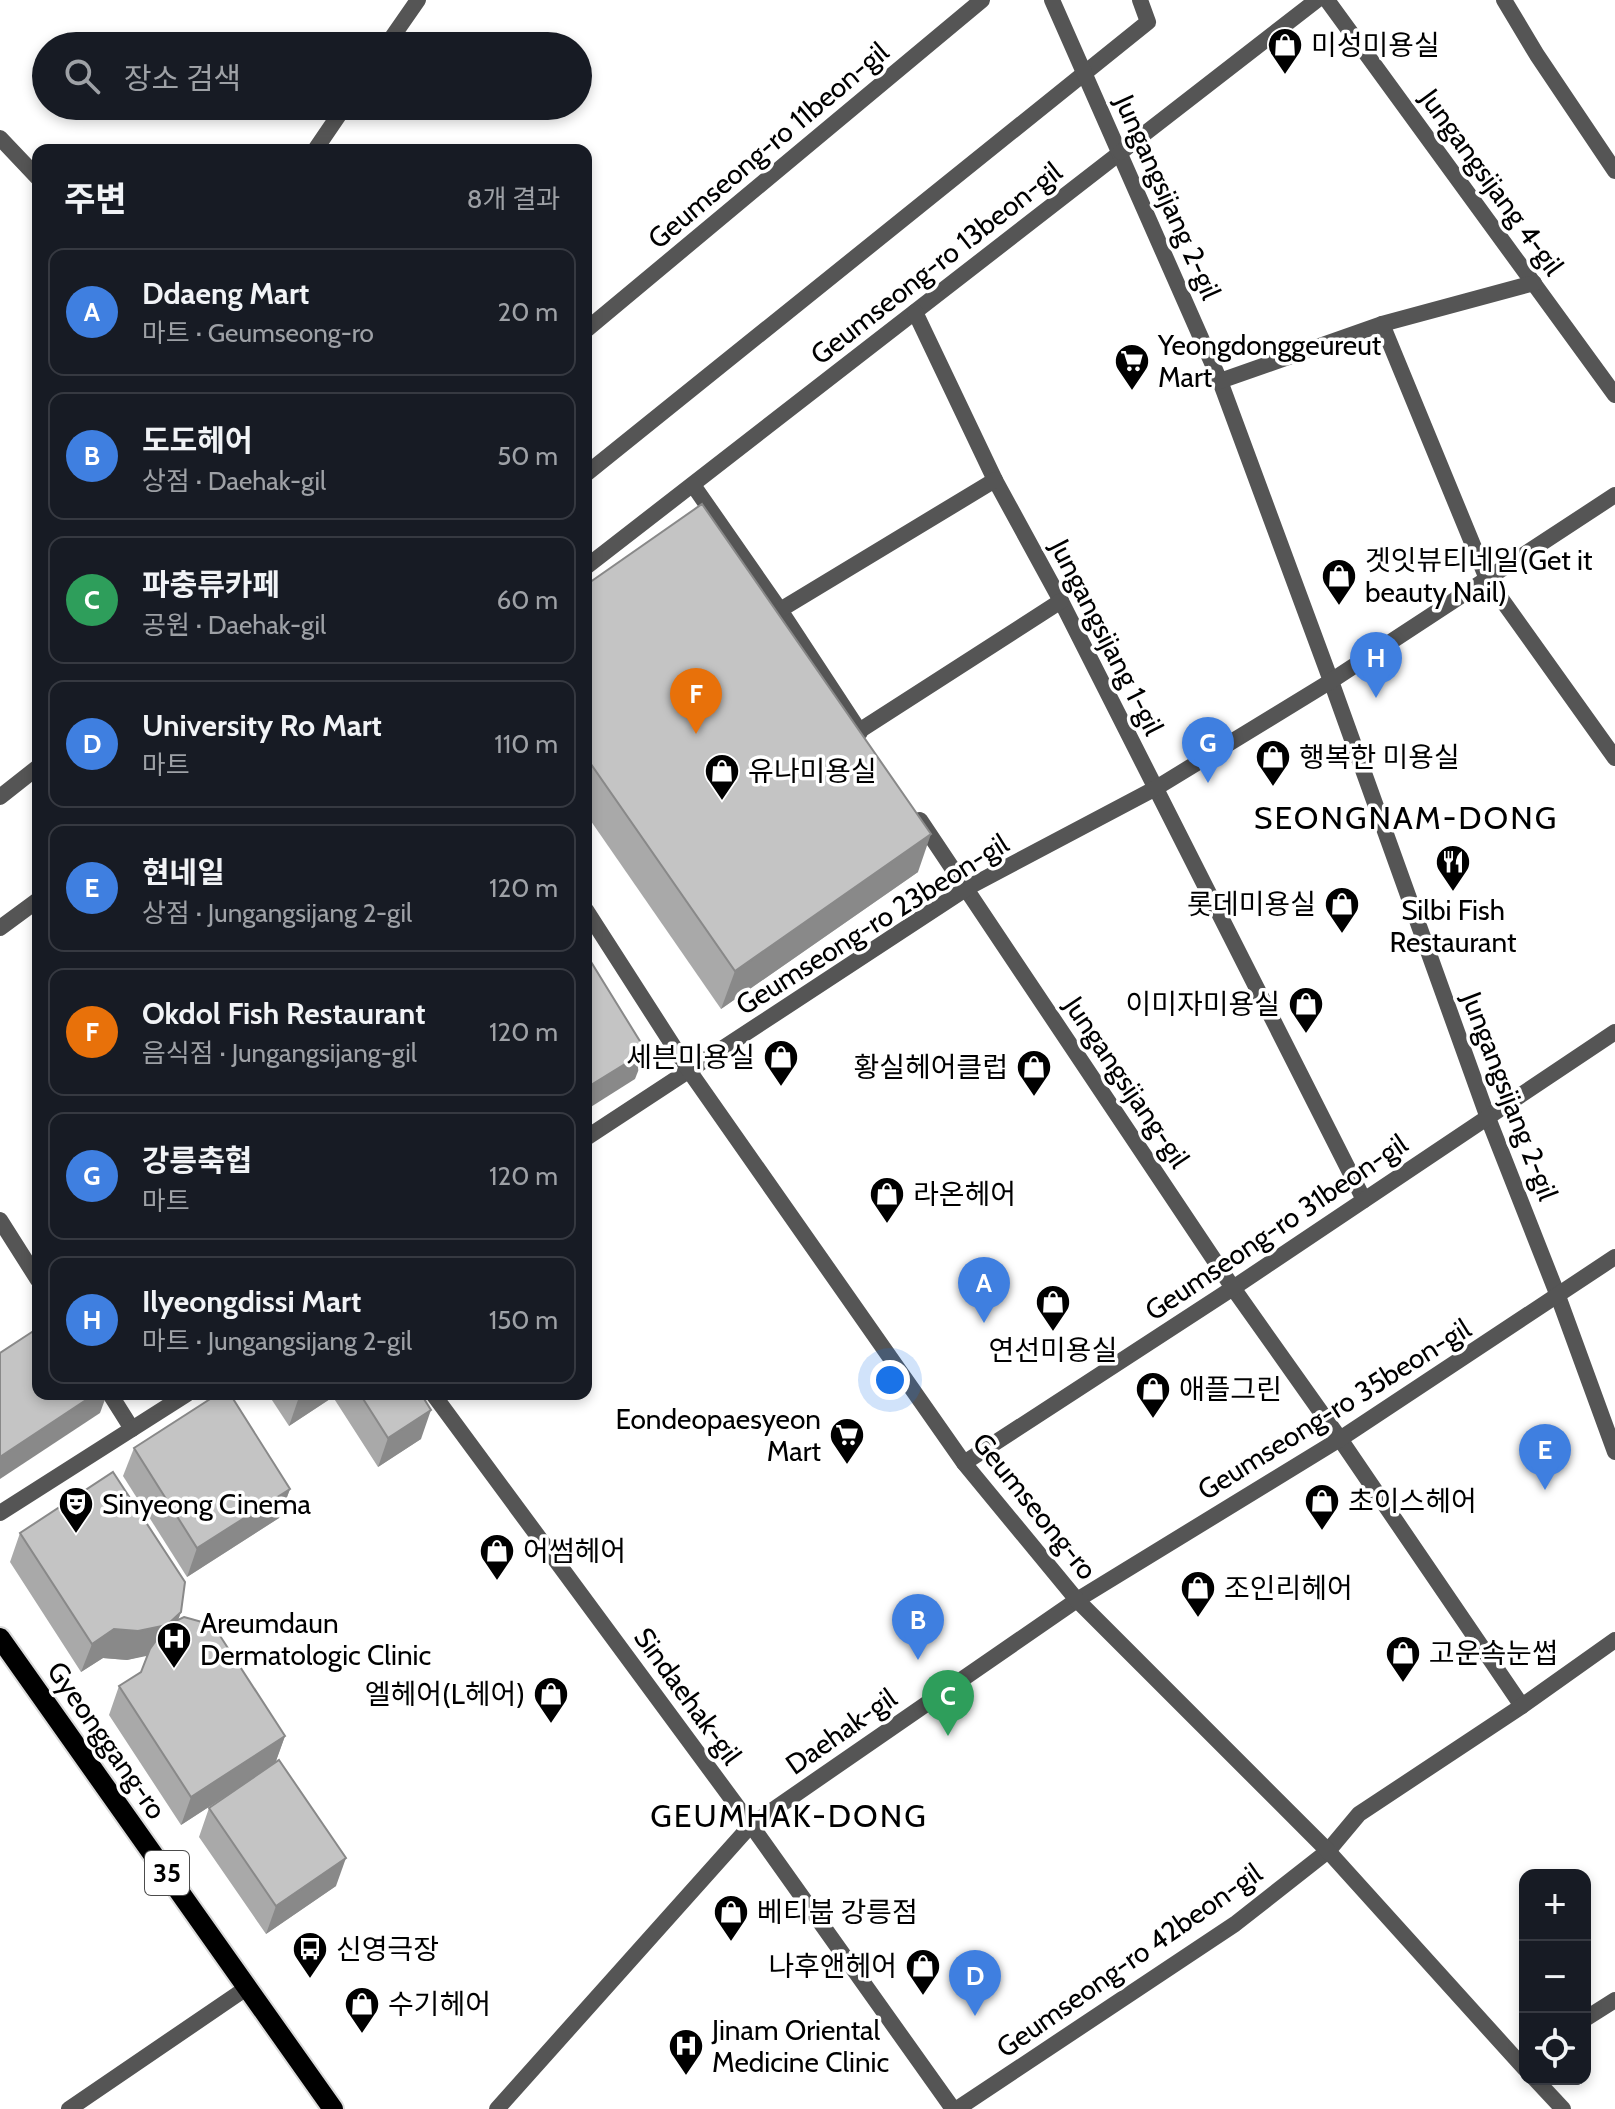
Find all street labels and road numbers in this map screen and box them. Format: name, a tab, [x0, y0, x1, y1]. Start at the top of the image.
street label: Geumseong-ro 11beon-gil	[641, 34, 895, 256]
street label: Jungangsijang 4-gil	[1412, 81, 1571, 282]
street label: Jungangsijang 2-gil	[1107, 89, 1228, 305]
street label: Geumseong-ro 13beon-gil	[804, 154, 1069, 372]
street label: Jungangsijang 1-gil	[1043, 533, 1171, 741]
street label: Geumseong-ro 23beon-gil	[729, 826, 1015, 1022]
street label: Jungangsijang 2-gil	[1454, 986, 1565, 1205]
street label: Jungangsijang-gil	[1057, 989, 1197, 1175]
street label: Geumseong-ro 31beon-gil	[1138, 1126, 1414, 1328]
street label: Geumseong-ro 35beon-gil	[1191, 1311, 1477, 1507]
street label: Geumseong-ro	[965, 1426, 1105, 1586]
street label: Sindaehak-gil	[627, 1621, 749, 1771]
street label: Gyeonggang-ro	[40, 1655, 174, 1825]
street label: Daehak-gil	[779, 1680, 903, 1782]
road number: 35	[145, 1851, 189, 1895]
street label: Geumseong-ro 42beon-gil	[990, 1855, 1268, 2065]

